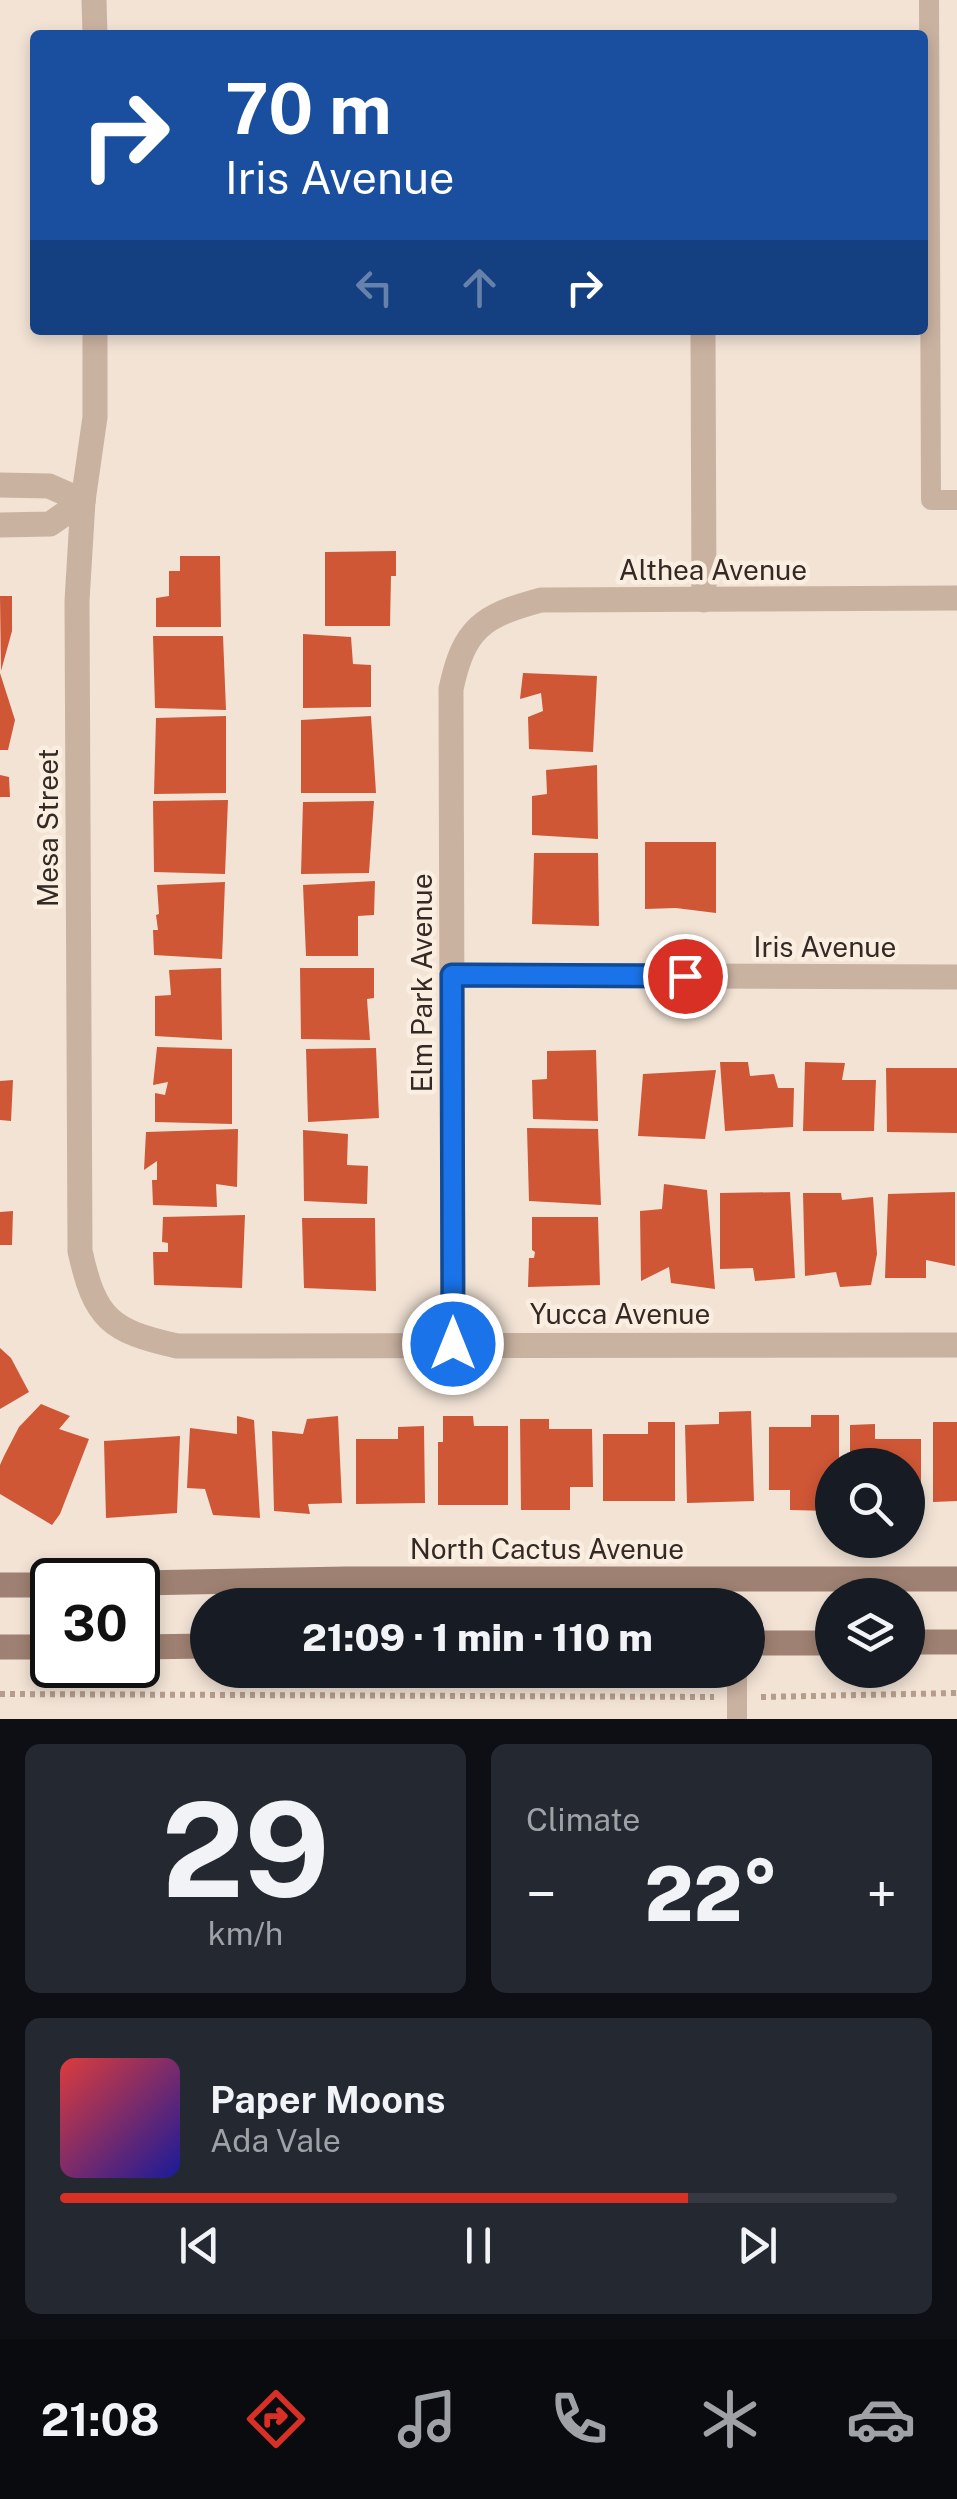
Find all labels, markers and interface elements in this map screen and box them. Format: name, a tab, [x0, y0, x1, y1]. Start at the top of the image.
text: 70 m	[225, 67, 392, 150]
icon: right	[60, 70, 190, 200]
text: Iris Avenue	[225, 151, 455, 204]
icon: left	[347, 260, 402, 315]
icon: ahead	[452, 260, 507, 315]
icon: right	[557, 260, 612, 315]
street label: Althea Avenue	[619, 553, 807, 586]
street label: Mesa Street	[31, 749, 64, 907]
street label: Elm Park Avenue	[405, 873, 438, 1093]
street label: Iris Avenue	[754, 930, 896, 963]
pin	[643, 934, 728, 1019]
icon: arrive	[658, 949, 713, 1004]
position arrow	[401, 1292, 505, 1396]
street label: Yucca Avenue	[530, 1297, 710, 1330]
map controls	[815, 1448, 925, 1688]
button: search	[815, 1448, 925, 1558]
street label: North Cactus Avenue	[410, 1532, 684, 1565]
speed limit sign: 30	[30, 1558, 160, 1688]
button: layers	[815, 1578, 925, 1688]
text: 21:09 · 1 min · 110 m	[302, 1615, 653, 1660]
text: 29	[161, 1774, 330, 1926]
text: Climate	[526, 1801, 640, 1838]
text: 22°	[645, 1850, 778, 1938]
text: −	[526, 1862, 557, 1926]
text: +	[867, 1862, 897, 1926]
text: km/h	[208, 1915, 283, 1952]
text: Paper Moons	[210, 2077, 445, 2122]
text: Ada Vale	[210, 2122, 341, 2159]
icon: previous	[172, 2218, 227, 2273]
icon: pause	[451, 2218, 506, 2273]
icon: next	[730, 2218, 785, 2273]
icon: directions	[241, 2384, 311, 2454]
icon: music	[392, 2384, 462, 2454]
icon: phone	[544, 2384, 614, 2454]
icon: climate	[695, 2384, 765, 2454]
icon: car	[846, 2384, 916, 2454]
text: 21:08	[41, 2393, 160, 2446]

